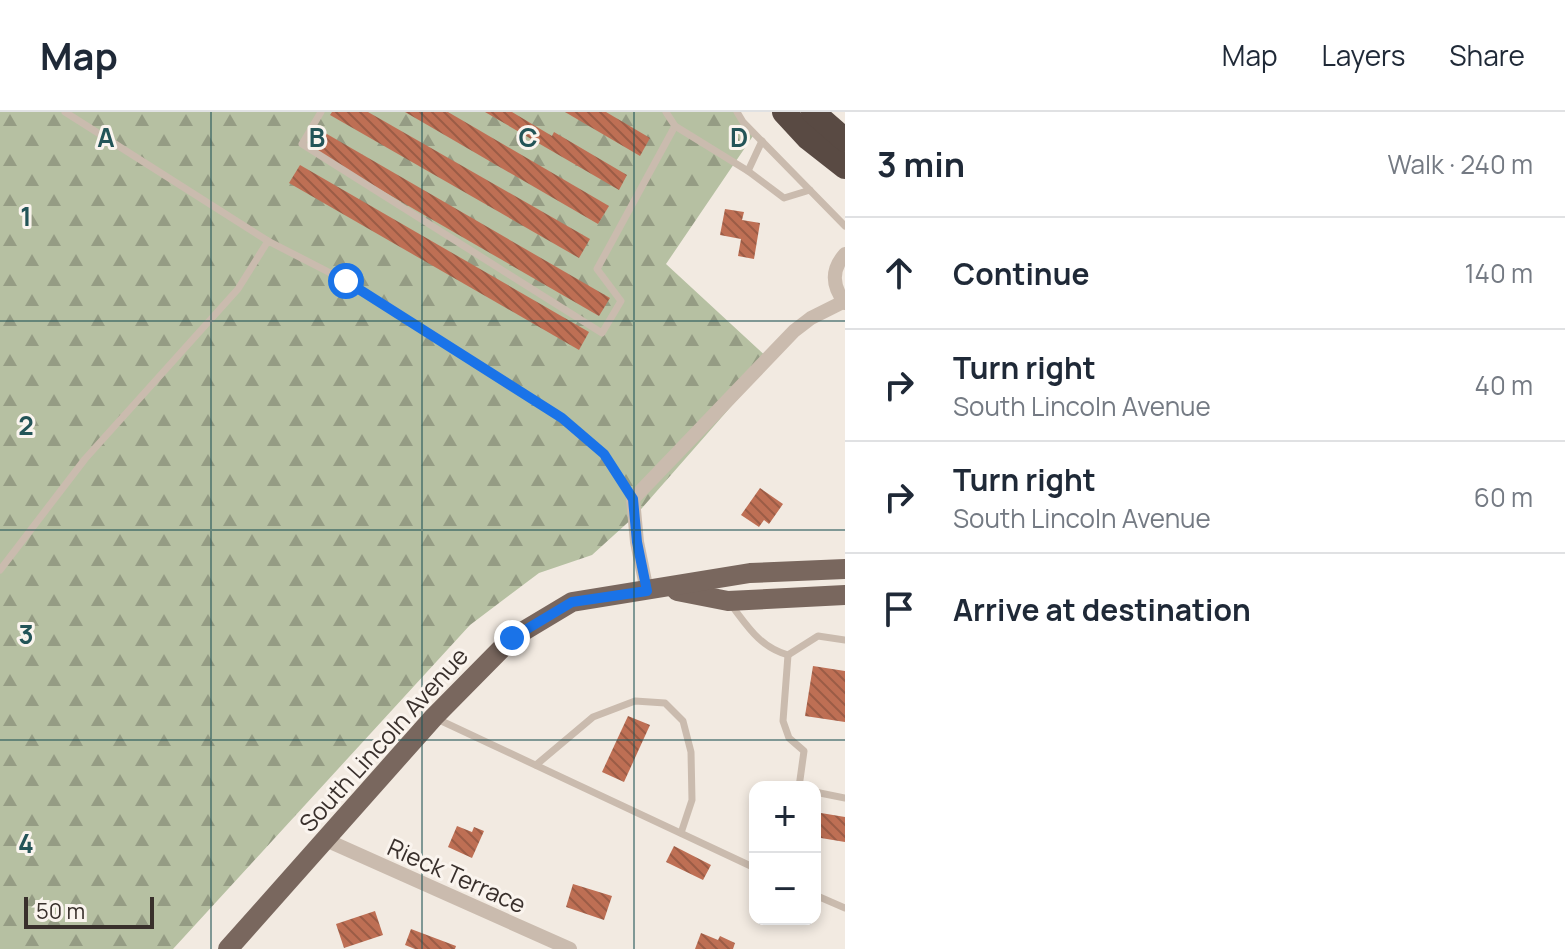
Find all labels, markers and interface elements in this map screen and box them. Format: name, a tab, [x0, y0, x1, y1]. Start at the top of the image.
text: Map	[40, 29, 118, 81]
text: Map	[1222, 36, 1278, 74]
text: Layers	[1322, 36, 1405, 74]
text: Share	[1449, 36, 1525, 74]
text: A	[97, 119, 115, 155]
text: B	[309, 119, 325, 155]
text: C	[518, 119, 538, 155]
text: D	[730, 119, 748, 155]
text: 3 min	[877, 141, 965, 187]
text: Walk · 240 m	[1387, 146, 1533, 182]
text: 1	[20, 198, 32, 234]
icon: ahead	[877, 251, 921, 295]
text: Continue	[953, 253, 1089, 294]
text: 140 m	[1464, 255, 1533, 291]
route start	[328, 263, 364, 299]
text: Turn right	[953, 347, 1096, 388]
icon: right	[877, 363, 921, 407]
text: 40 m	[1475, 367, 1533, 403]
text: South Lincoln Avenue	[953, 388, 1211, 424]
text: 2	[18, 407, 34, 443]
text: Turn right	[953, 459, 1096, 500]
icon: right	[877, 475, 921, 519]
text: 60 m	[1474, 479, 1533, 515]
text: South Lincoln Avenue	[953, 500, 1211, 536]
icon: arrive	[877, 587, 921, 631]
text: Arrive at destination	[953, 589, 1251, 630]
text: 3	[18, 616, 34, 652]
route end	[494, 620, 530, 656]
street label: South Lincoln Avenue	[291, 640, 475, 838]
map controls	[749, 781, 821, 925]
button: +	[749, 781, 821, 853]
text: 4	[18, 825, 34, 861]
street label: Rieck Terrace	[383, 830, 531, 920]
button: −	[749, 853, 821, 925]
scale bar	[24, 893, 154, 929]
text: 50 m	[36, 896, 85, 926]

